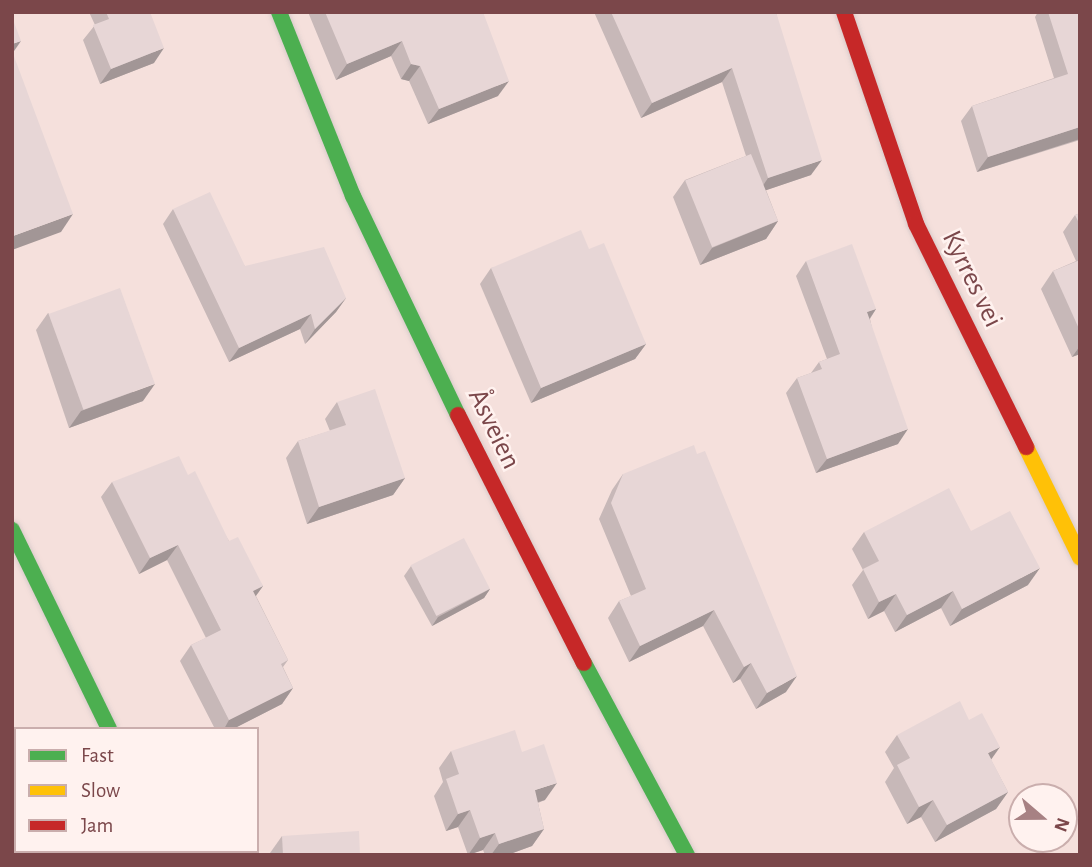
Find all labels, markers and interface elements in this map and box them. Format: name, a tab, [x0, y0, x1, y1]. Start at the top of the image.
street label: Kyrres vei	[934, 225, 1010, 333]
street label: Åsveien	[460, 383, 528, 475]
legend	[14, 727, 259, 853]
text: Fast	[81, 745, 114, 766]
text: Slow	[81, 780, 120, 801]
north arrow	[1008, 783, 1078, 853]
text: Jam	[81, 815, 113, 836]
text: N	[1050, 815, 1073, 834]

